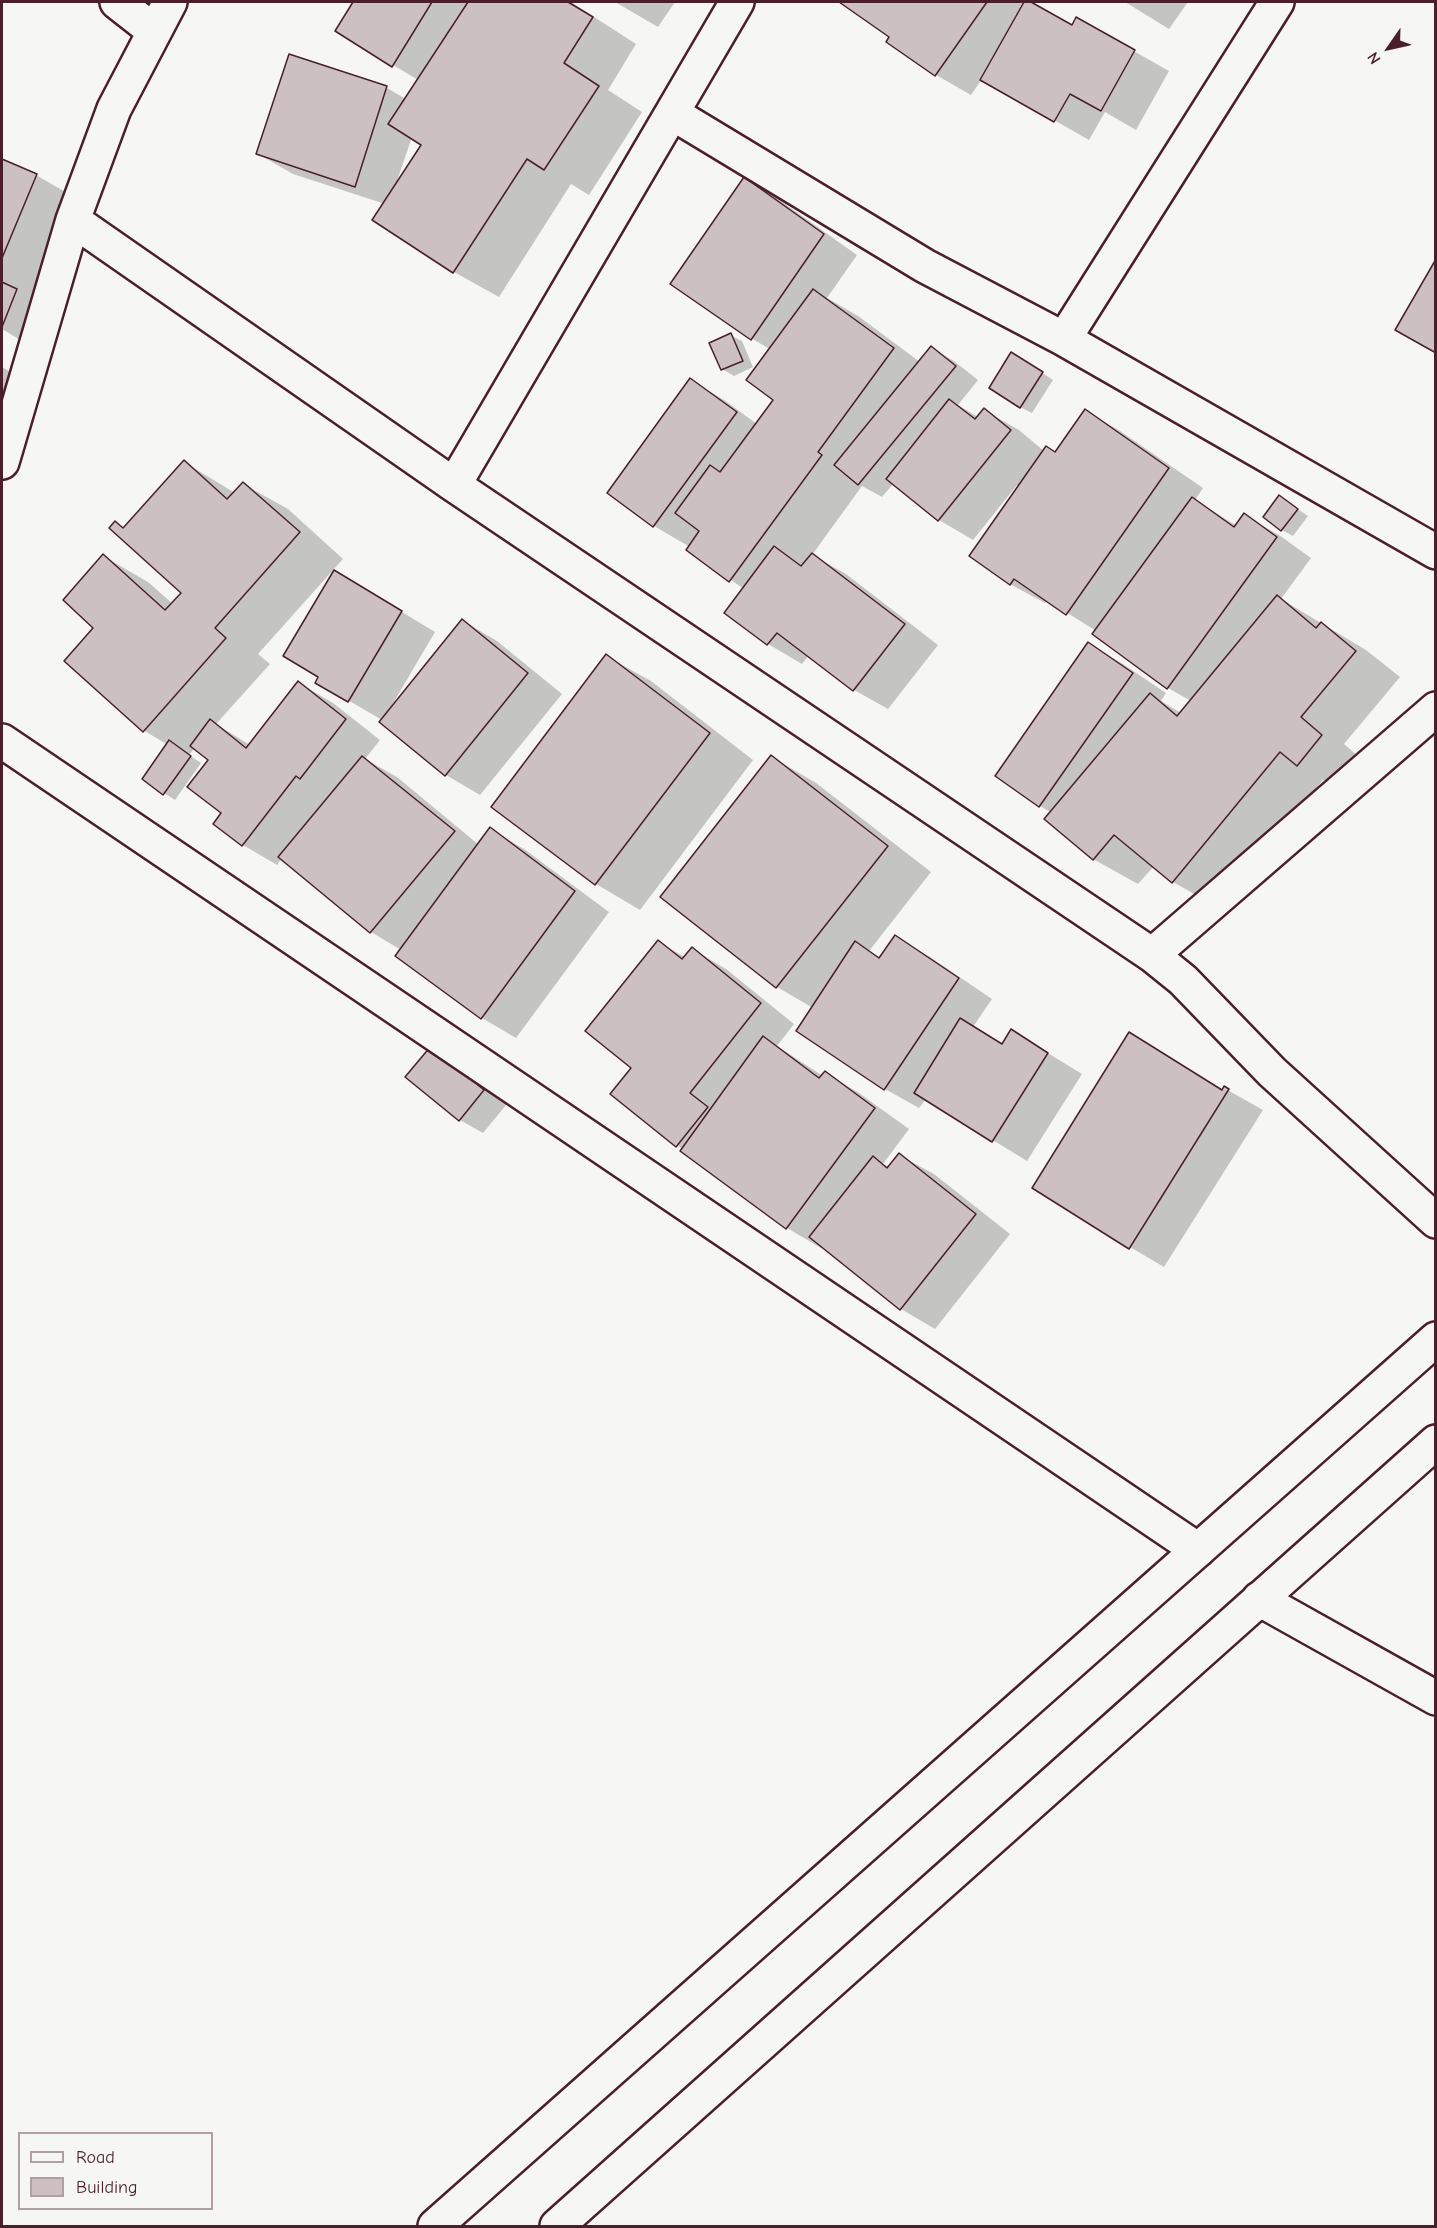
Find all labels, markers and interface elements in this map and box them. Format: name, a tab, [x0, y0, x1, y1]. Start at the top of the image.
north arrow	[1359, 18, 1419, 78]
text: N	[1364, 49, 1384, 67]
legend	[18, 2132, 213, 2210]
text: Road	[76, 2147, 115, 2168]
text: Building	[76, 2177, 138, 2198]

